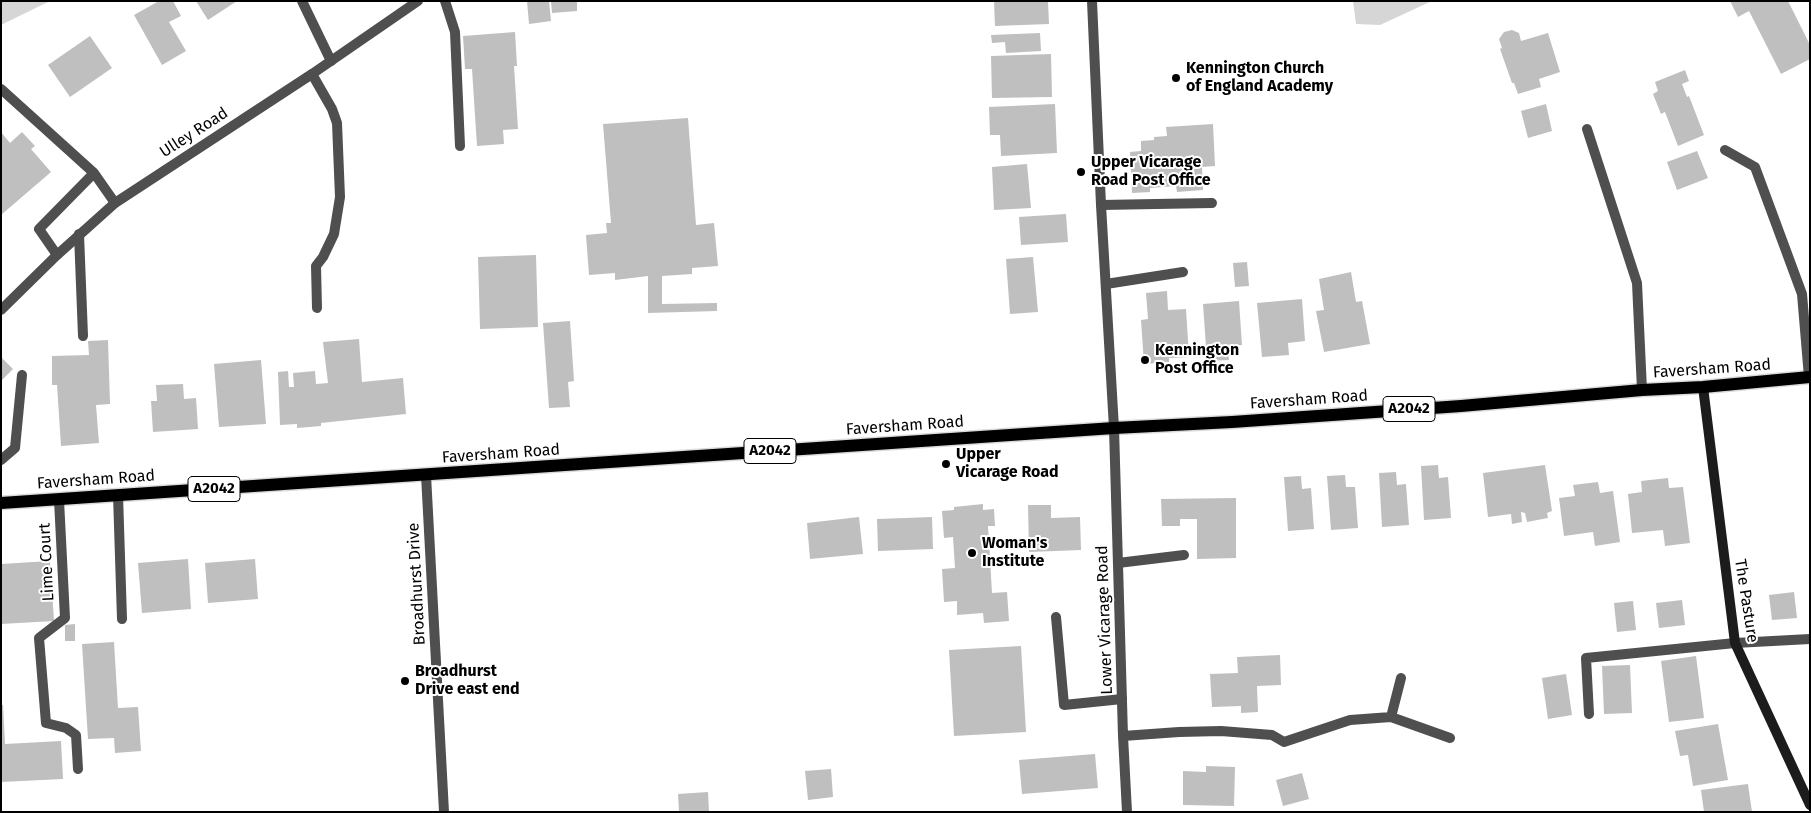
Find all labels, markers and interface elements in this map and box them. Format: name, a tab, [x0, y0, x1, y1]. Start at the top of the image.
place label: Kennington Church of England Academy	[1186, 59, 1333, 97]
marker: Kennington Church of England Academy	[1170, 72, 1182, 84]
street label: Ulley Road	[156, 104, 232, 162]
place label: Upper Vicarage Road Post Office	[1091, 153, 1211, 191]
marker: Upper Vicarage Road Post Office	[1075, 166, 1087, 178]
place label: Kennington Post Office	[1155, 341, 1239, 379]
marker: Kennington Post Office	[1139, 354, 1151, 366]
street label: Faversham Road	[1652, 355, 1772, 383]
street label: Faversham Road	[1249, 386, 1369, 414]
road number: A2042	[1383, 396, 1435, 422]
street label: Faversham Road	[845, 412, 965, 440]
road number: A2042	[744, 438, 796, 464]
street label: Faversham Road	[441, 440, 561, 468]
place label: Upper Vicarage Road	[956, 445, 1059, 483]
marker: Upper Vicarage Road	[940, 458, 952, 470]
street label: Faversham Road	[36, 466, 156, 494]
road number: A2042	[188, 476, 240, 502]
street label: Lime Court	[35, 522, 59, 602]
street label: Broadhurst Drive	[404, 522, 430, 646]
place label: Woman's Institute	[982, 534, 1047, 572]
street label: Lower Vicarage Road	[1093, 545, 1117, 695]
marker: Woman's Institute	[966, 547, 978, 559]
street label: The Pasture	[1730, 558, 1762, 644]
place label: Broadhurst Drive east end	[415, 662, 520, 700]
marker: Broadhurst Drive east end	[399, 675, 411, 687]

